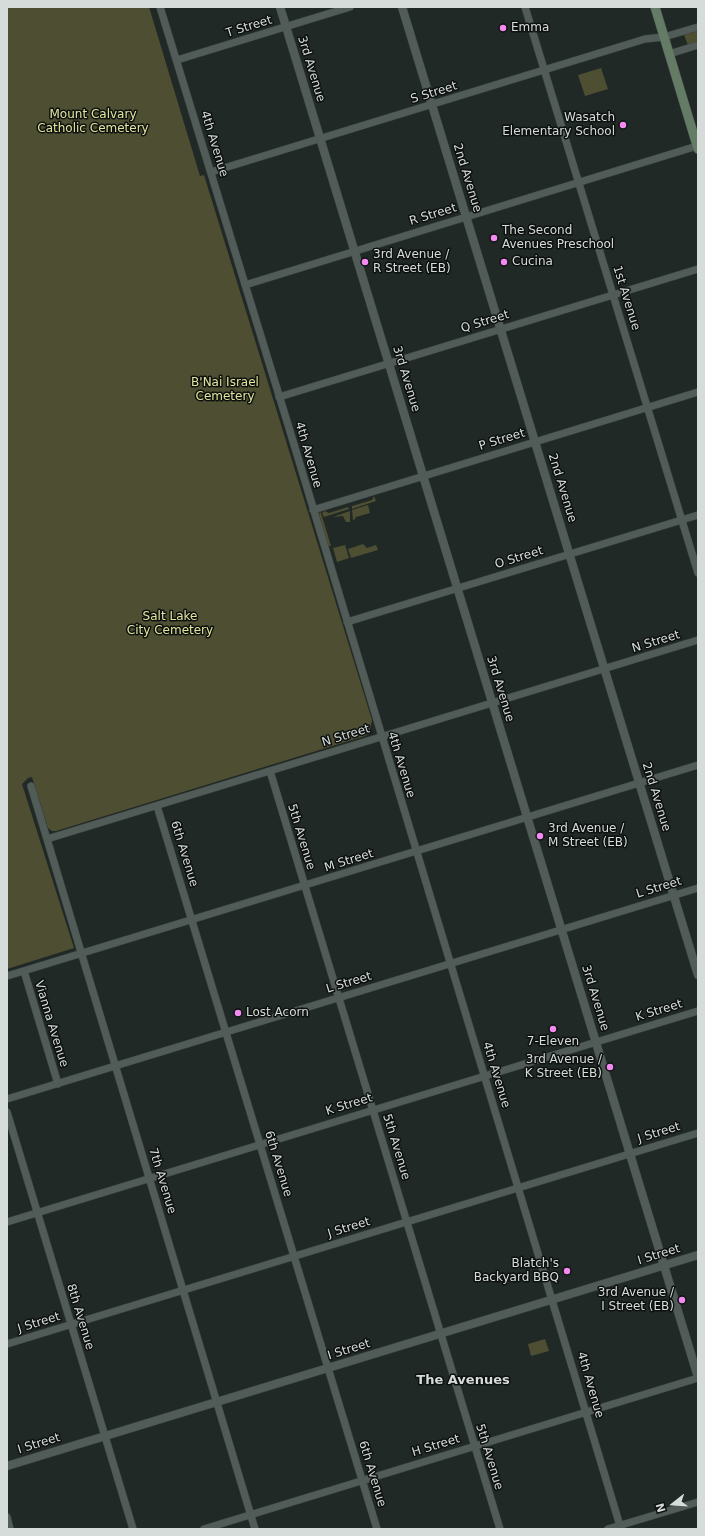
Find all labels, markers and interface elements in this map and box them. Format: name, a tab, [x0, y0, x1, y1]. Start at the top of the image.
street label: T Street	[224, 13, 274, 41]
place label: Emma	[511, 21, 549, 35]
marker: Emma	[498, 23, 508, 33]
street label: 3rd Avenue	[294, 34, 328, 104]
street label: S Street	[409, 79, 459, 107]
park label: Mount Calvary Catholic Cemetery	[37, 108, 149, 136]
street label: 4th Avenue	[197, 109, 231, 179]
place label: Wasatch Elementary School	[502, 111, 615, 139]
marker: Wasatch Elementary School	[618, 120, 628, 130]
street label: 2nd Avenue	[450, 142, 484, 214]
street label: R Street	[408, 201, 458, 229]
place label: The Second Avenues Preschool	[502, 224, 614, 252]
marker: The Second Avenues Preschool	[489, 233, 499, 243]
place label: 3rd Avenue / R Street (EB)	[373, 248, 451, 276]
place label: Cucina	[512, 255, 553, 269]
marker: 3rd Avenue / R Street (EB)	[360, 257, 370, 267]
marker: Cucina	[499, 257, 509, 267]
street label: 1st Avenue	[609, 264, 643, 332]
street label: Q Street	[459, 308, 511, 336]
street label: 3rd Avenue	[389, 344, 423, 414]
park label: B'Nai Israel Cemetery	[191, 376, 259, 404]
street label: 4th Avenue	[292, 420, 324, 490]
street label: P Street	[477, 426, 527, 454]
street label: 2nd Avenue	[545, 452, 579, 524]
street label: O Street	[493, 544, 545, 572]
park label: Salt Lake City Cemetery	[127, 610, 213, 638]
street label: N Street	[630, 628, 682, 656]
street label: 3rd Avenue	[483, 654, 517, 724]
street label: N Street	[320, 722, 372, 750]
street label: 4th Avenue	[384, 730, 418, 800]
street label: 2nd Avenue	[639, 761, 673, 833]
street label: 5th Avenue	[284, 802, 318, 872]
street label: 6th Avenue	[167, 819, 201, 889]
place label: 3rd Avenue / M Street (EB)	[548, 822, 628, 850]
marker: 3rd Avenue / M Street (EB)	[535, 831, 545, 841]
street label: M Street	[323, 847, 375, 875]
street label: L Street	[634, 874, 684, 902]
street label: 3rd Avenue	[578, 963, 612, 1033]
street label: L Street	[324, 969, 374, 997]
street label: Vianna Avenue	[31, 979, 71, 1069]
street label: K Street	[634, 997, 684, 1025]
place label: Lost Acorn	[246, 1006, 309, 1020]
marker: Lost Acorn	[233, 1008, 243, 1018]
marker: 7-Eleven	[548, 1024, 558, 1034]
place label: 7-Eleven	[527, 1035, 579, 1049]
street label: 4th Avenue	[479, 1040, 513, 1110]
place label: 3rd Avenue / K Street (EB)	[525, 1053, 602, 1081]
marker: 3rd Avenue / K Street (EB)	[605, 1062, 615, 1072]
street label: K Street	[324, 1091, 374, 1119]
street label: 5th Avenue	[379, 1112, 413, 1182]
street label: J Street	[636, 1120, 682, 1146]
street label: 6th Avenue	[261, 1129, 295, 1199]
street label: 7th Avenue	[145, 1146, 179, 1216]
street label: J Street	[326, 1215, 372, 1241]
street label: I Street	[636, 1242, 682, 1268]
place label: Blatch's Backyard BBQ	[474, 1257, 559, 1285]
marker: Blatch's Backyard BBQ	[562, 1266, 572, 1276]
street label: 8th Avenue	[63, 1282, 97, 1352]
place label: 3rd Avenue / I Street (EB)	[598, 1286, 674, 1314]
marker: 3rd Avenue / I Street (EB)	[677, 1295, 687, 1305]
street label: J Street	[16, 1310, 62, 1336]
street label: I Street	[326, 1337, 372, 1363]
street label: 4th Avenue	[574, 1350, 606, 1420]
district label: The Avenues	[416, 1373, 510, 1389]
street label: 5th Avenue	[472, 1422, 506, 1492]
street label: I Street	[16, 1431, 62, 1457]
street label: H Street	[410, 1432, 462, 1460]
street label: 6th Avenue	[355, 1439, 389, 1509]
north arrow	[653, 1484, 693, 1524]
text: N	[653, 1501, 669, 1514]

